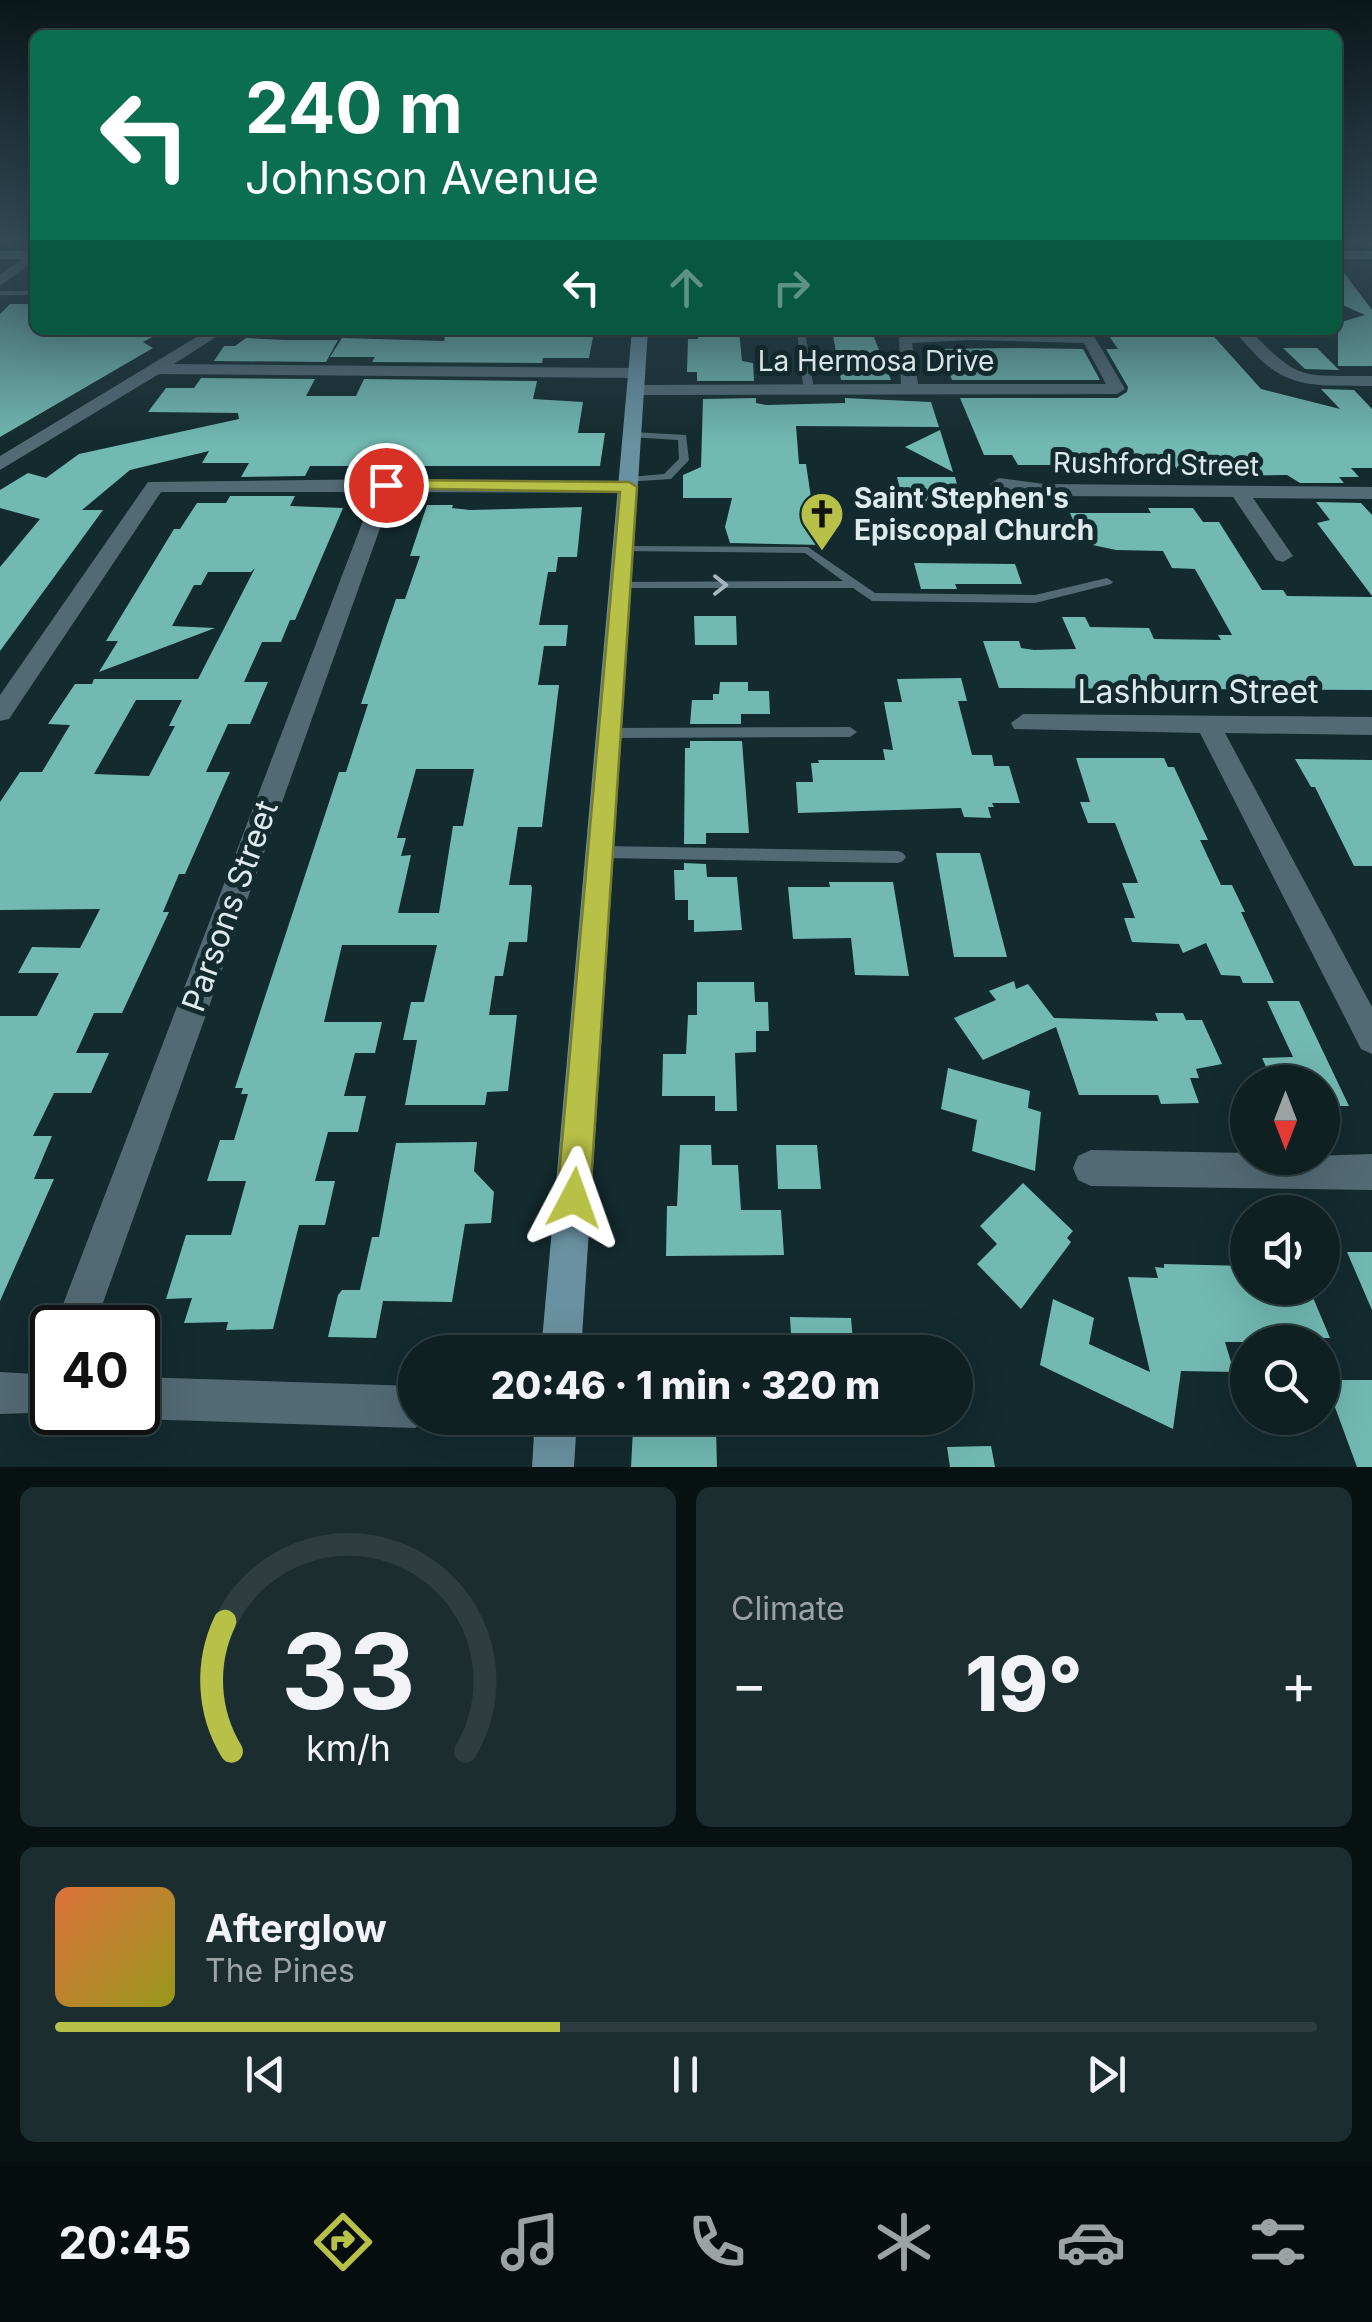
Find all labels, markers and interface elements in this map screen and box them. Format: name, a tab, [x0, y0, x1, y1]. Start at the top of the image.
text: 240 m	[245, 65, 463, 150]
icon: left	[80, 70, 210, 200]
text: Johnson Avenue	[245, 150, 599, 205]
icon: left	[554, 260, 609, 315]
icon: ahead	[659, 260, 714, 315]
icon: right	[764, 260, 819, 315]
street label: La Hermosa Drive	[758, 344, 994, 378]
pin	[344, 443, 429, 528]
street label: Rushford Street	[1053, 445, 1259, 483]
icon: arrive	[359, 458, 414, 513]
place label: Saint Stephen's Episcopal Church	[854, 481, 1094, 547]
church icon: Saint Stephen's Episcopal Church	[799, 491, 845, 552]
one-way arrow	[712, 574, 728, 595]
street label: Lashburn Street	[1077, 672, 1319, 711]
street label: Parsons Street	[173, 795, 286, 1017]
north arrow	[1230, 1065, 1340, 1175]
map controls	[1230, 1065, 1340, 1435]
position arrow	[522, 1146, 626, 1250]
button: sound	[1230, 1195, 1340, 1305]
speed limit sign: 40	[30, 1305, 160, 1435]
button: search	[1230, 1325, 1340, 1435]
text: 20:46 · 1 min · 320 m	[491, 1362, 880, 1408]
text: Climate	[731, 1589, 845, 1628]
text: 33	[281, 1608, 415, 1734]
text: 19°	[965, 1638, 1083, 1729]
text: −	[731, 1651, 767, 1717]
text: +	[1281, 1651, 1317, 1717]
text: km/h	[306, 1726, 390, 1770]
text: Afterglow	[205, 1905, 387, 1951]
text: The Pines	[205, 1951, 355, 1990]
icon: previous	[238, 2047, 293, 2102]
icon: pause	[658, 2047, 713, 2102]
icon: next	[1079, 2047, 1134, 2102]
icon: directions	[308, 2207, 378, 2277]
icon: music	[495, 2207, 565, 2277]
icon: phone	[682, 2207, 752, 2277]
icon: climate	[869, 2207, 939, 2277]
icon: car	[1056, 2207, 1126, 2277]
icon: filters	[1243, 2207, 1313, 2277]
text: 20:45	[59, 2215, 191, 2270]

